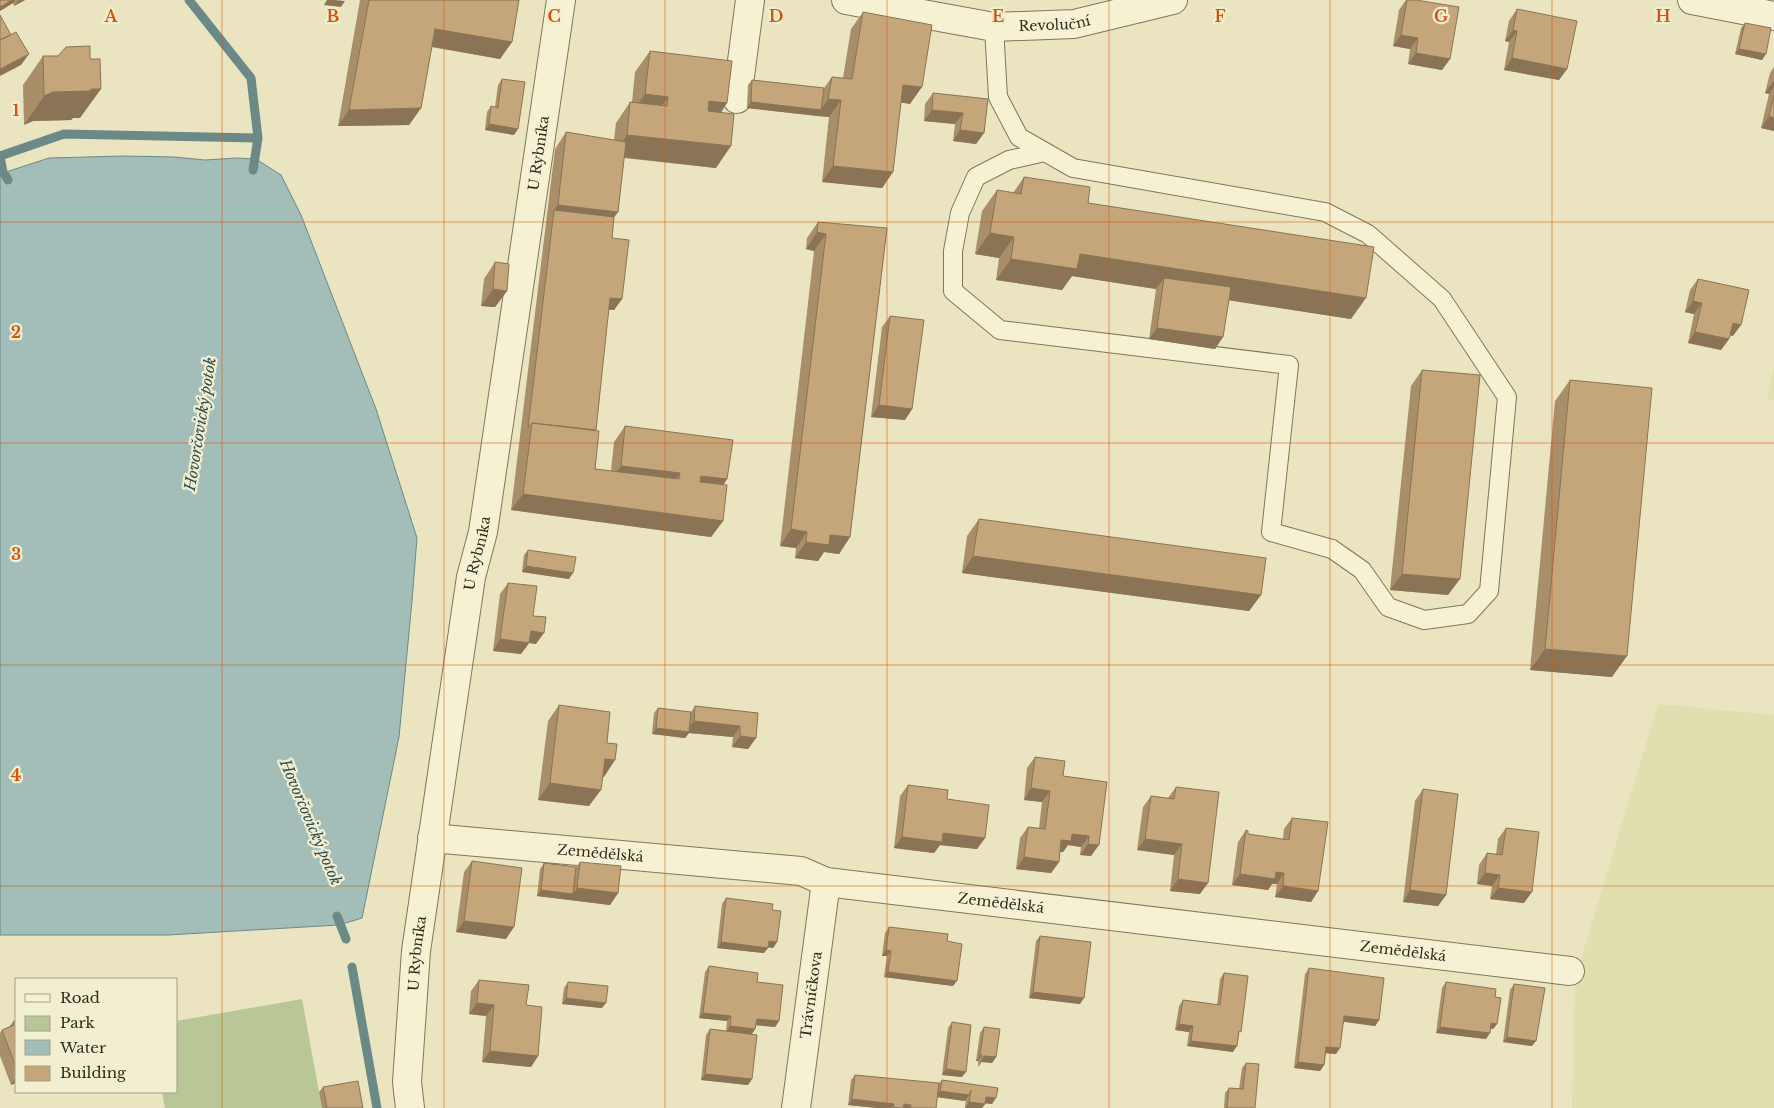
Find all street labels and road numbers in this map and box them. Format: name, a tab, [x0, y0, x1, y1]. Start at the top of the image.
street label: Revoluční	[1018, 11, 1092, 35]
street label: U Rybníka	[524, 114, 553, 192]
street label: U Rybníka	[460, 515, 494, 591]
street label: Zemědělská	[556, 840, 645, 866]
street label: Zemědělská	[957, 889, 1045, 917]
street label: U Rybníka	[404, 915, 430, 992]
street label: Zemědělská	[1359, 937, 1447, 965]
street label: Trávníčkova	[796, 950, 826, 1040]

